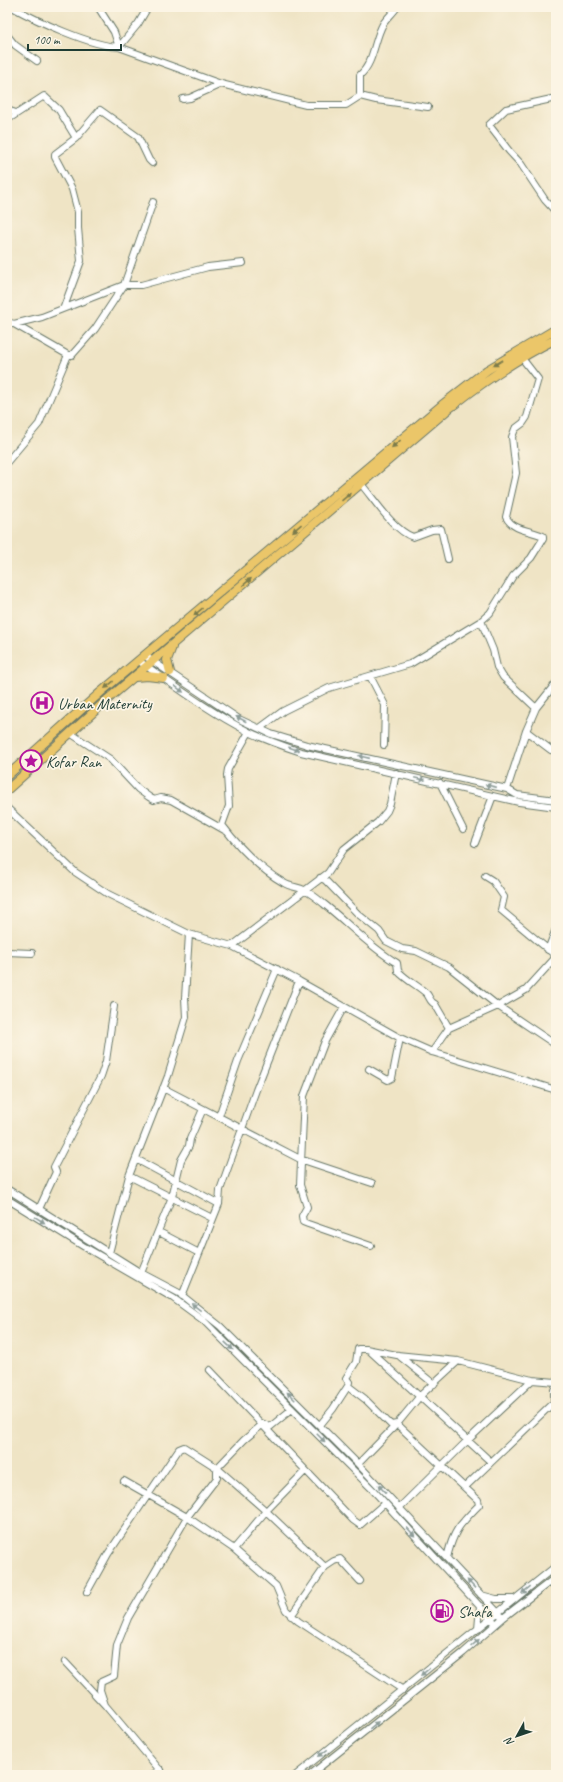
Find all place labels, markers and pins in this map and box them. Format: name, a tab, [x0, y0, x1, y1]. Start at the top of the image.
hospital icon: Urban Maternity	[29, 690, 55, 716]
place label: Urban Maternity	[58, 694, 153, 714]
place icon: Kofar Ran	[18, 748, 44, 774]
place label: Kofar Ran	[46, 752, 102, 772]
fuel station icon: Shafa	[429, 1598, 455, 1624]
place label: Shafa	[458, 1602, 493, 1622]

